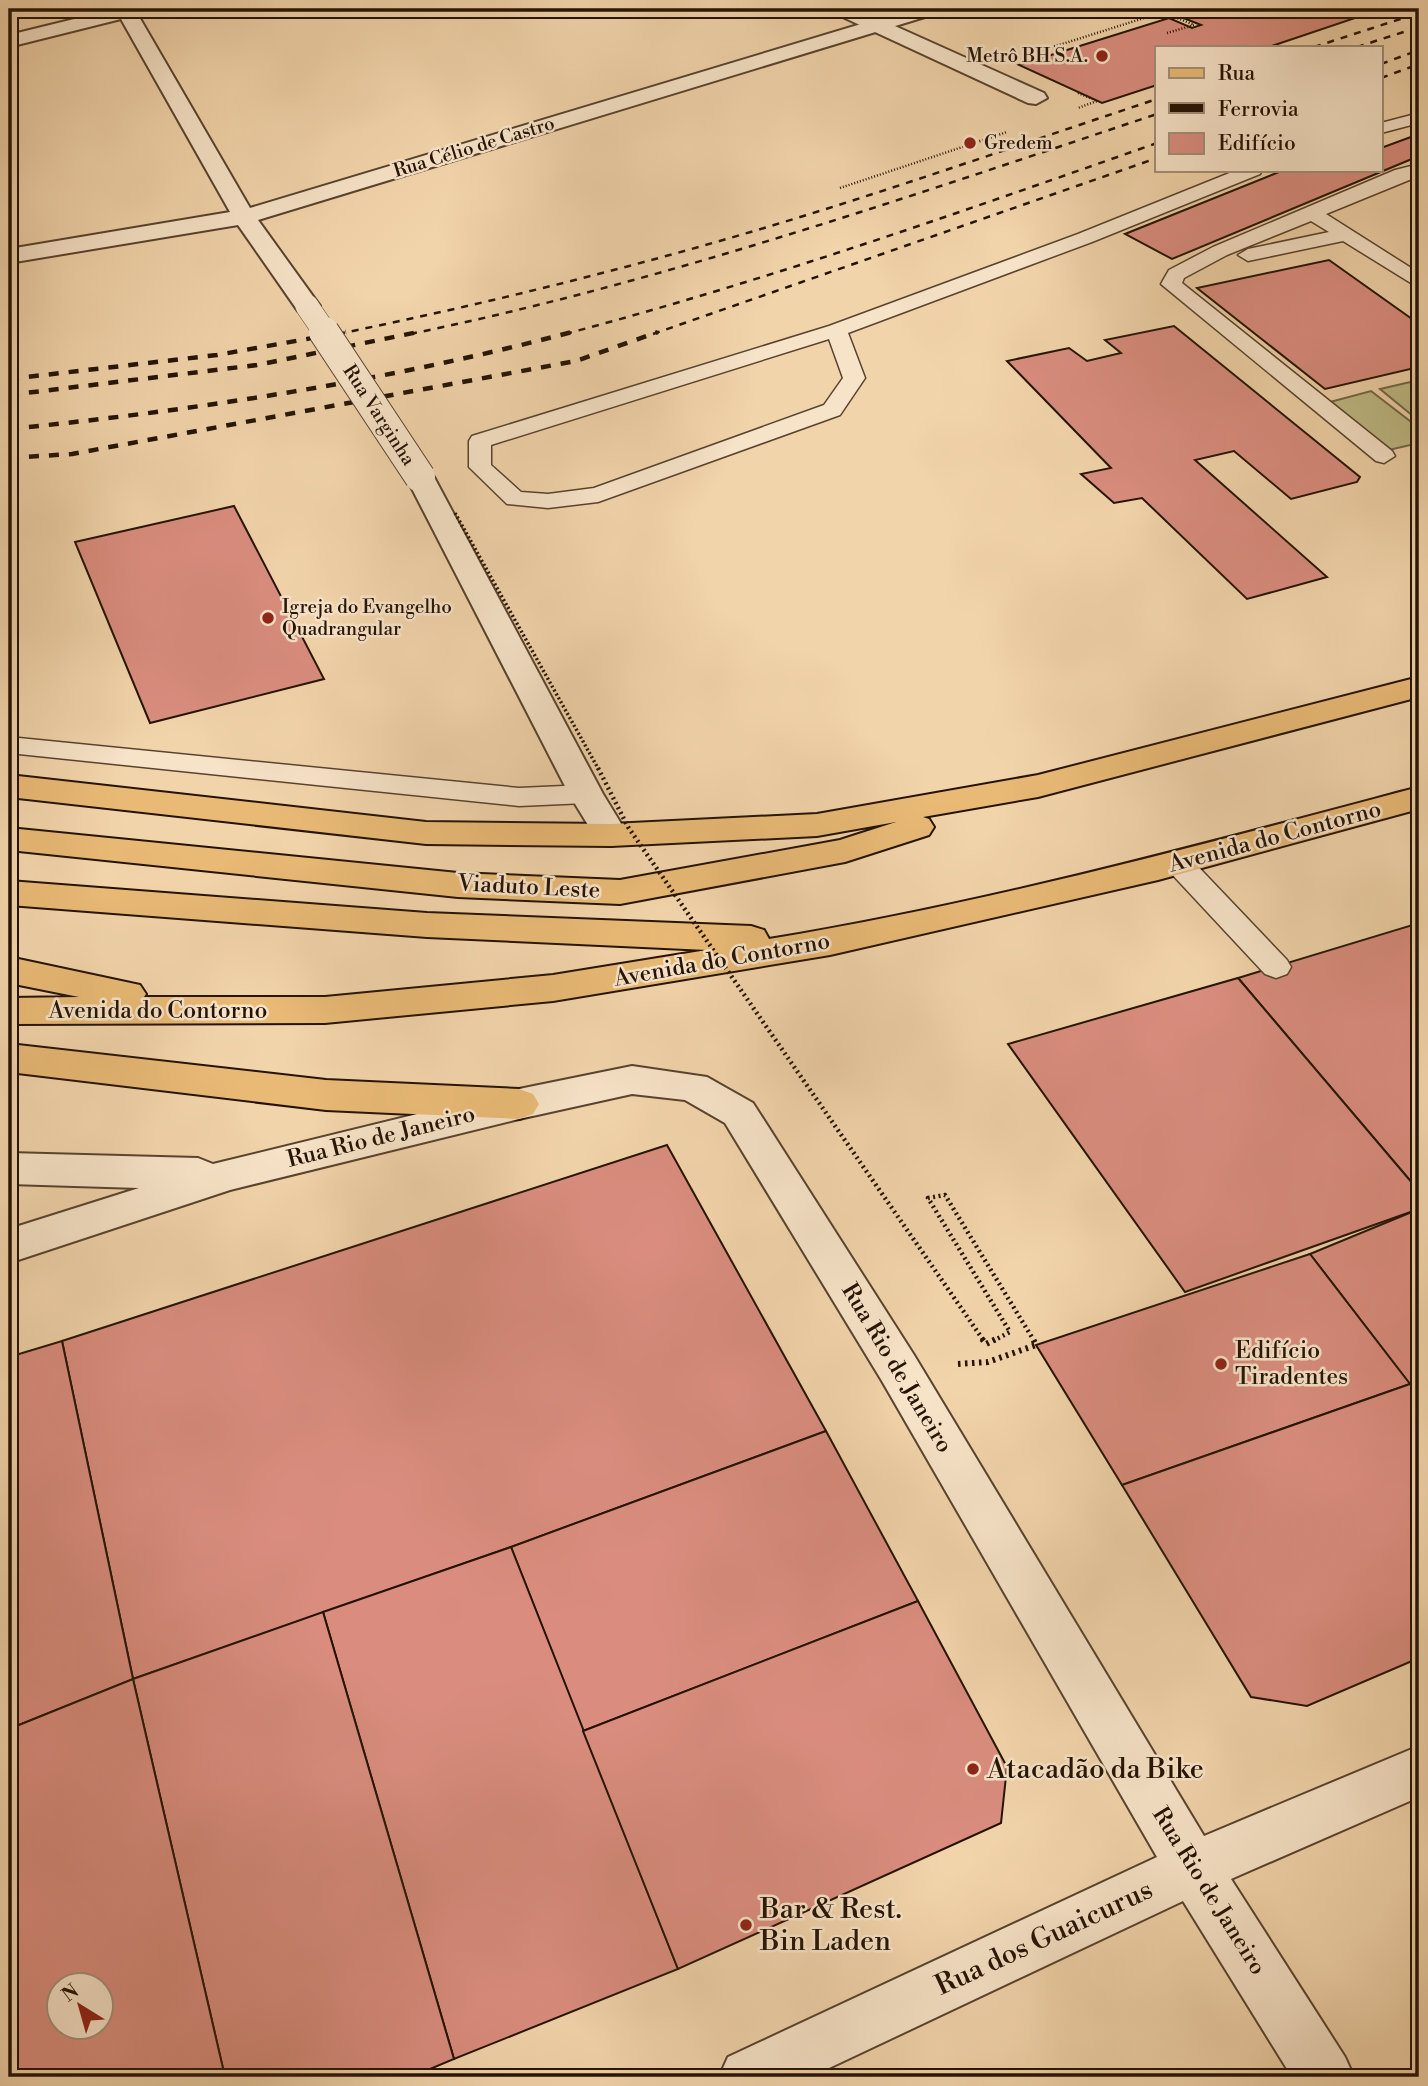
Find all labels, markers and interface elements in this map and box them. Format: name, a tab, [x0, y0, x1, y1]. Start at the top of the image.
place label: Metrô BH S.A.	[966, 44, 1088, 68]
legend	[1155, 46, 1382, 172]
marker: Metrô BH S.A.	[1094, 48, 1110, 64]
text: Rua	[1218, 61, 1255, 87]
text: Ferrovia	[1218, 97, 1299, 123]
street label: Rua Célio de Castro	[390, 111, 558, 183]
place label: Gredem	[984, 131, 1053, 155]
text: Edifício	[1218, 131, 1296, 157]
marker: Gredem	[962, 135, 978, 151]
street label: Rua Varginha	[337, 360, 421, 470]
place label: Igreja do Evangelho Quadrangular	[282, 595, 452, 641]
marker: Igreja do Evangelho Quadrangular	[260, 610, 276, 626]
street label: Avenida do Contorno	[1165, 795, 1384, 879]
street label: Viaduto Leste	[456, 869, 601, 905]
street label: Avenida do Contorno	[611, 927, 832, 993]
street label: Avenida do Contorno	[47, 997, 268, 1025]
street label: Rua Rio de Janeiro	[284, 1100, 478, 1174]
street label: Rua Rio de Janeiro	[835, 1278, 959, 1458]
place label: Edifício Tiradentes	[1235, 1337, 1348, 1391]
marker: Edifício Tiradentes	[1213, 1356, 1229, 1372]
place label: Atacadão da Bike	[986, 1752, 1204, 1787]
marker: Atacadão da Bike	[965, 1761, 981, 1777]
street label: Rua Rio de Janeiro	[1146, 1802, 1272, 1980]
street label: Rua dos Guaicurus	[930, 1872, 1158, 2004]
place label: Bar & Rest. Bin Laden	[759, 1892, 902, 1959]
marker: Bar & Rest. Bin Laden	[738, 1917, 754, 1933]
north arrow	[46, 1970, 116, 2040]
text: N	[57, 1979, 84, 2007]

